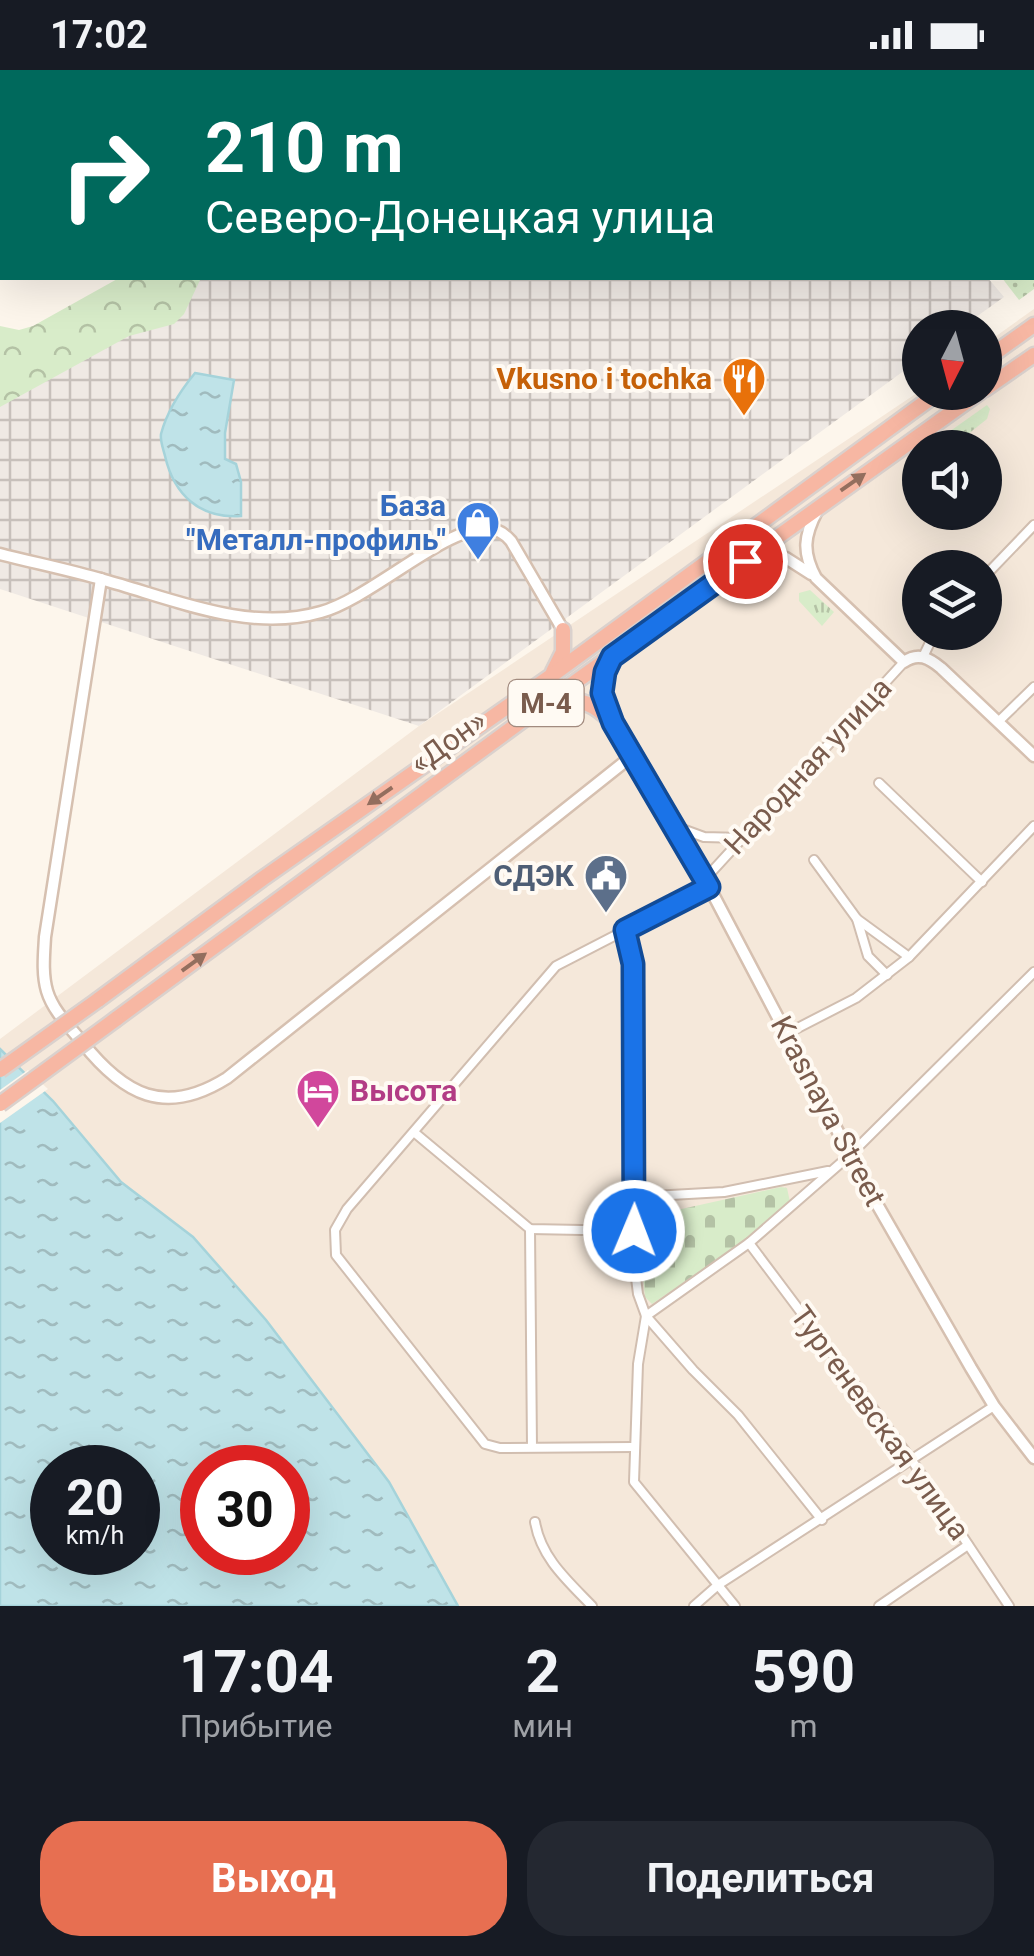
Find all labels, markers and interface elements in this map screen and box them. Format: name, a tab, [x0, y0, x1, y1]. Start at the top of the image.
text: 17:02	[50, 13, 148, 57]
text: 210 m	[205, 107, 404, 189]
icon: right	[40, 110, 170, 240]
text: Северо-Донецкая улица	[205, 191, 715, 244]
north arrow	[902, 310, 1002, 410]
map controls	[902, 310, 1002, 650]
restaurant icon: Vkusno i tochka	[721, 356, 767, 417]
place label: Vkusno i tochka	[496, 361, 712, 396]
button: sound	[902, 430, 1002, 530]
one-way arrow	[840, 473, 867, 492]
place label: База "Металл-профиль"	[186, 488, 446, 557]
shop icon: База "Металл-профиль"	[455, 500, 501, 561]
pin	[703, 519, 788, 604]
icon: arrive	[718, 534, 773, 589]
button: layers	[902, 550, 1002, 650]
street label: Народная улица	[717, 670, 898, 861]
road number: М-4	[508, 680, 584, 726]
street label: «Дон»	[403, 702, 492, 781]
one-way arrow	[366, 786, 393, 805]
public building icon: СДЭК	[583, 853, 629, 914]
place label: СДЭК	[493, 858, 575, 893]
one-way arrow	[181, 952, 208, 972]
street label: Krasnaya Street	[764, 1010, 893, 1212]
hotel icon: Высота	[295, 1068, 341, 1129]
place label: Высота	[350, 1073, 457, 1108]
position arrow	[582, 1179, 686, 1283]
street label: Тургеневская улица	[784, 1299, 977, 1547]
speed limit sign: 30	[180, 1445, 310, 1575]
text: 20	[66, 1469, 124, 1527]
text: km/h	[66, 1521, 124, 1550]
text: 17:04	[179, 1636, 333, 1707]
text: 2	[525, 1636, 560, 1707]
text: 590	[752, 1636, 855, 1707]
text: Прибытие	[180, 1707, 332, 1745]
text: мин	[512, 1707, 573, 1745]
text: m	[789, 1707, 818, 1745]
button: Выход	[40, 1821, 507, 1936]
button: Поделиться	[527, 1821, 994, 1936]

